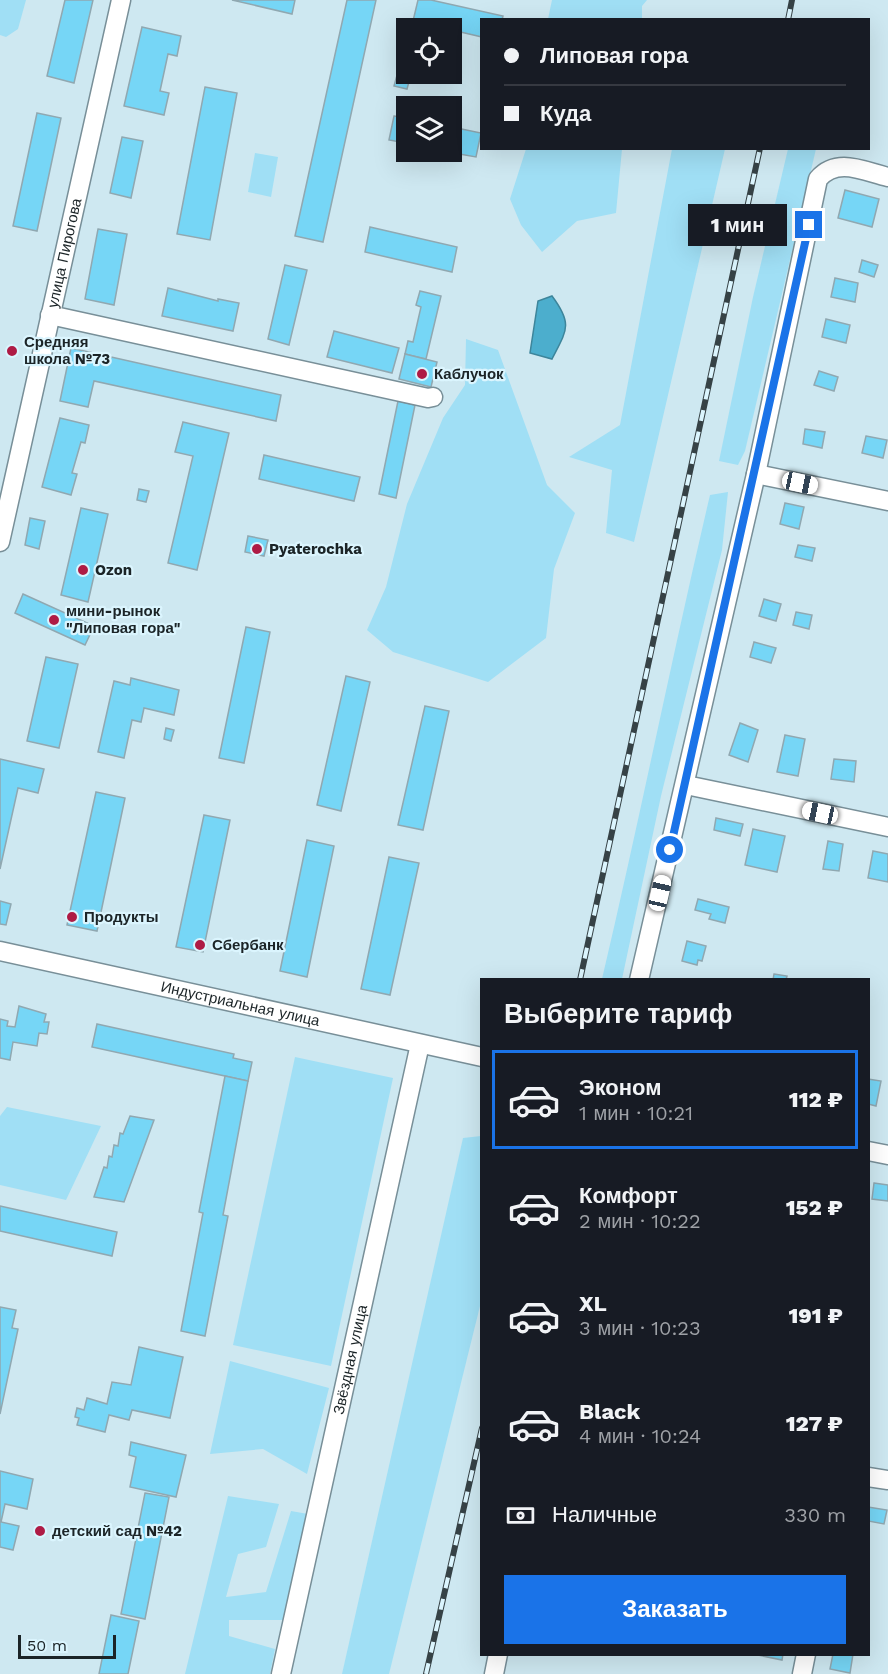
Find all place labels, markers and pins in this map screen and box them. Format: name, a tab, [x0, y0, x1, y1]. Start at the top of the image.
place label: Средняя школа №73	[24, 333, 110, 368]
marker: Средняя школа №73	[5, 344, 19, 358]
place label: Каблучок	[434, 365, 504, 383]
marker: Каблучок	[415, 367, 429, 381]
place label: Pyaterochka	[269, 540, 362, 558]
marker: Pyaterochka	[250, 542, 264, 556]
place label: Ozon	[95, 561, 132, 579]
marker: Ozon	[76, 563, 90, 577]
place label: мини-рынок "Липовая гора"	[66, 602, 181, 637]
marker: мини-рынок "Липовая гора"	[47, 613, 61, 627]
place label: Продукты	[84, 908, 159, 926]
marker: Продукты	[65, 910, 79, 924]
place label: Сбербанк	[212, 936, 284, 954]
marker: Сбербанк	[193, 938, 207, 952]
place label: детский сад №42	[52, 1522, 182, 1540]
marker: детский сад №42	[33, 1524, 47, 1538]

